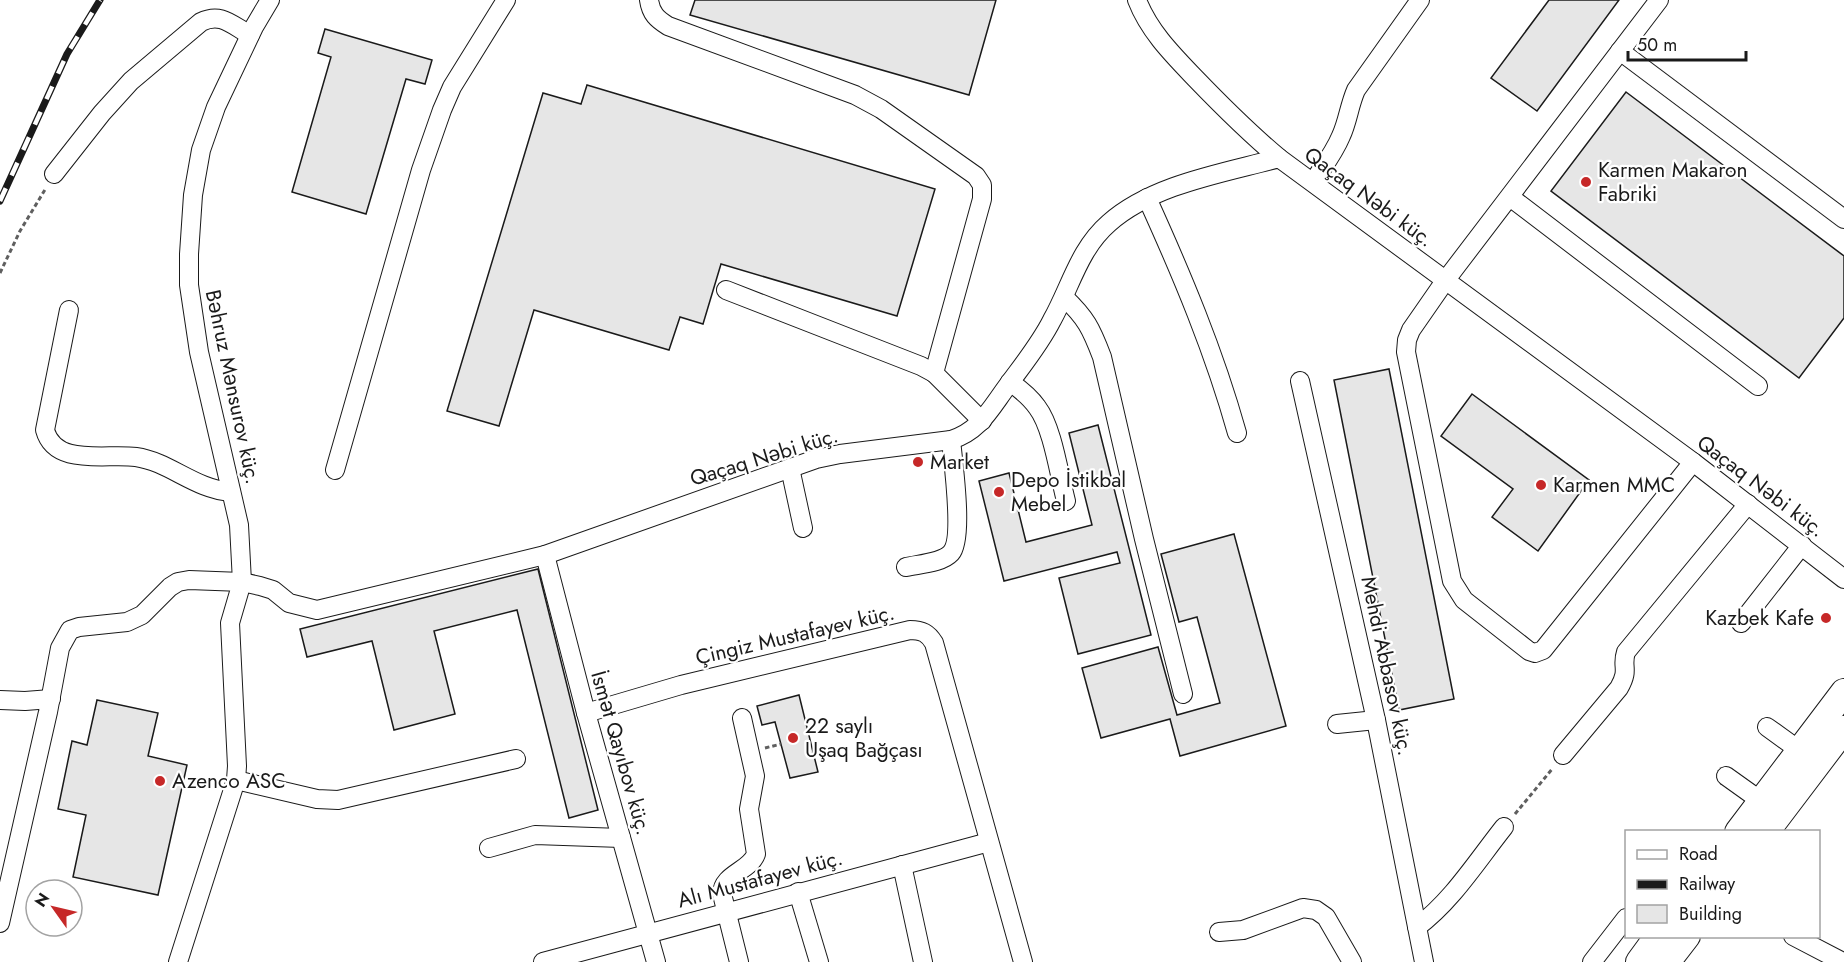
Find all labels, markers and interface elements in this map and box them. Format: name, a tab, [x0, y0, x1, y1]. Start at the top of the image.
scale bar	[1628, 24, 1746, 62]
text: 50 m	[1637, 32, 1677, 58]
street label: Qaçaq Nəbi küç.	[1298, 140, 1440, 254]
place label: Karmen Makaron Fabriki	[1598, 155, 1748, 209]
marker: Karmen Makaron Fabriki	[1579, 175, 1593, 189]
street label: Bəhruz Mənsurov küç.	[198, 287, 268, 487]
street label: Qaçaq Nəbi küç.	[686, 420, 842, 494]
street label: Qaçaq Nəbi küç.	[1691, 428, 1831, 544]
place label: Market	[930, 447, 989, 477]
marker: Market	[911, 455, 925, 469]
place label: Depo İstikbal Mebel	[1011, 465, 1126, 519]
place label: Karmen MMC	[1553, 470, 1675, 500]
marker: Karmen MMC	[1534, 478, 1548, 492]
marker: Depo İstikbal Mebel	[992, 485, 1006, 499]
street label: Mehdi Abbasov küç.	[1353, 574, 1421, 758]
street label: Çingiz Mustafayev küç.	[692, 597, 898, 673]
place label: Kazbek Kafe	[1705, 603, 1814, 633]
marker: Kazbek Kafe	[1819, 611, 1833, 625]
street label: İsmət Qayıbov küç.	[583, 667, 659, 839]
place label: 22 saylı Uşaq Bağçası	[805, 711, 923, 765]
marker: 22 saylı Uşaq Bağçası	[786, 731, 800, 745]
place label: Azenco ASC	[172, 766, 286, 796]
marker: Azenco ASC	[153, 774, 167, 788]
legend	[1625, 830, 1820, 938]
text: Road	[1679, 841, 1718, 867]
street label: Alı Mustafayev küç.	[674, 843, 846, 915]
text: Railway	[1679, 871, 1735, 897]
north arrow	[24, 878, 84, 938]
text: N	[29, 888, 55, 912]
text: Building	[1679, 901, 1742, 927]

